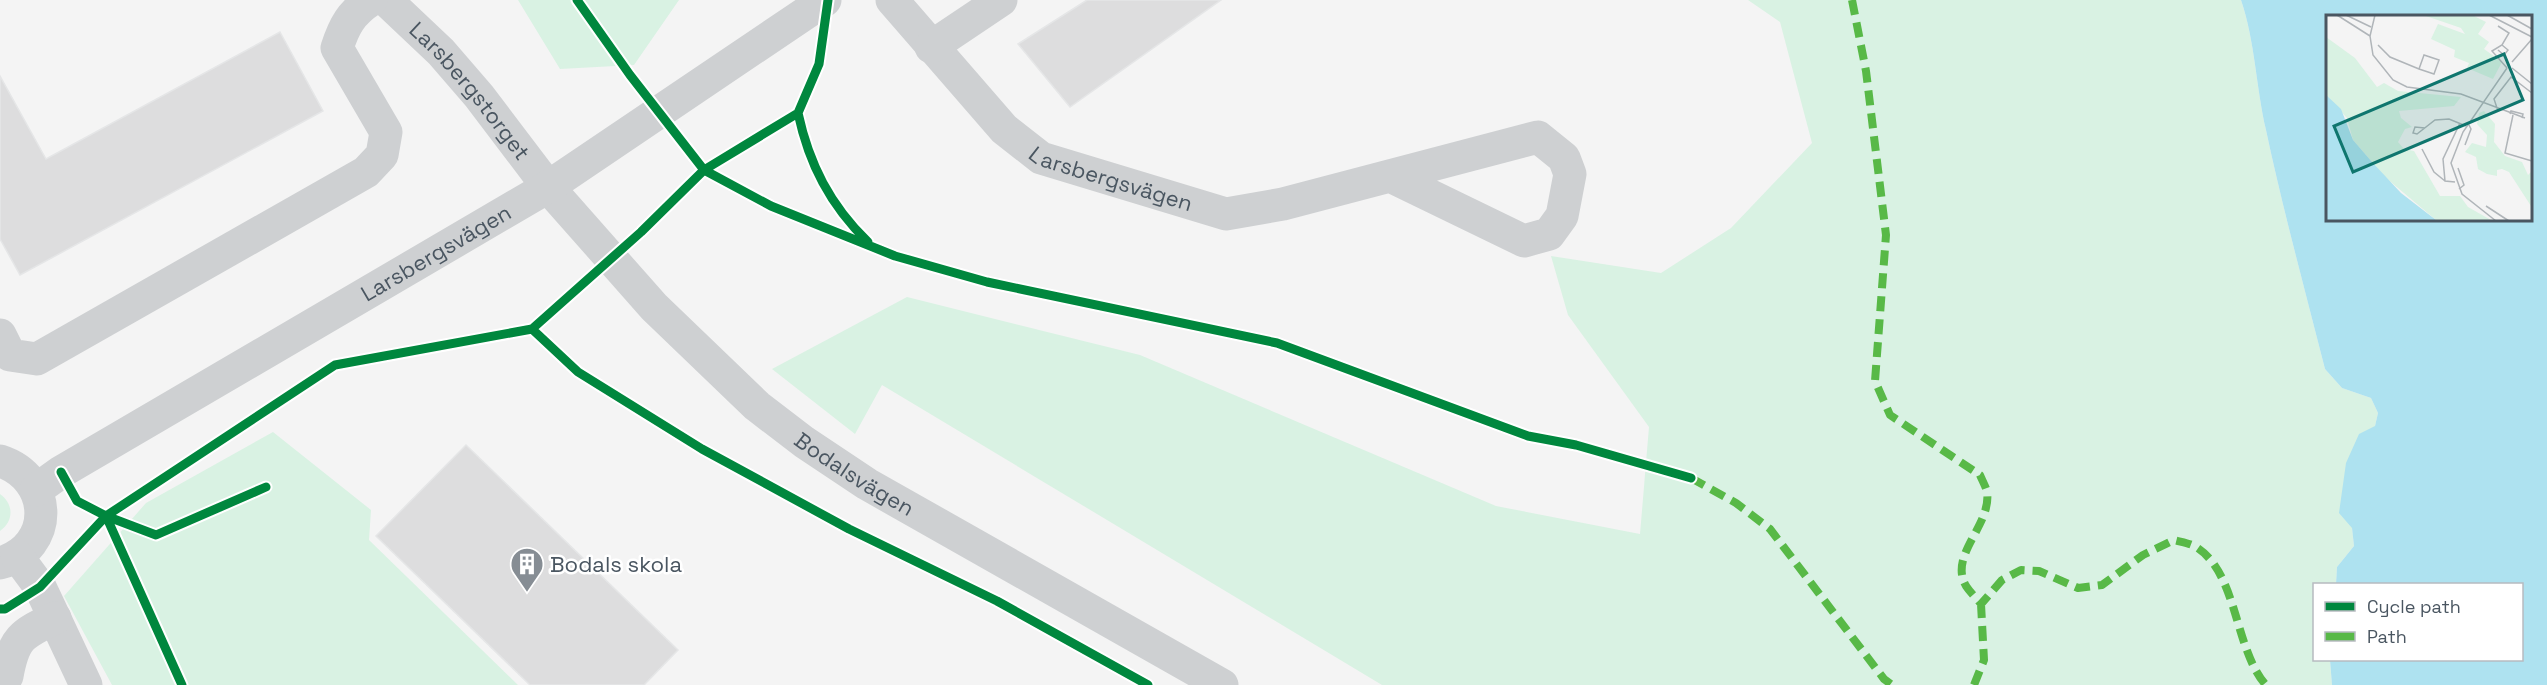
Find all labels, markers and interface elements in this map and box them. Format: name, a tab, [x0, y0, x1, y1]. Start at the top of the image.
inset map	[2326, 15, 2532, 220]
street label: Larsbergstorget	[404, 16, 536, 166]
street label: Larsbergsvägen	[1023, 140, 1196, 217]
street label: Larsbergsvägen	[356, 198, 516, 308]
street label: Bodalsvägen	[789, 426, 919, 522]
building icon: Bodals skola	[509, 546, 545, 593]
place label: Bodals skola	[550, 550, 682, 578]
legend	[2313, 583, 2523, 661]
text: Cycle path	[2367, 595, 2461, 618]
text: Path	[2367, 625, 2407, 648]

